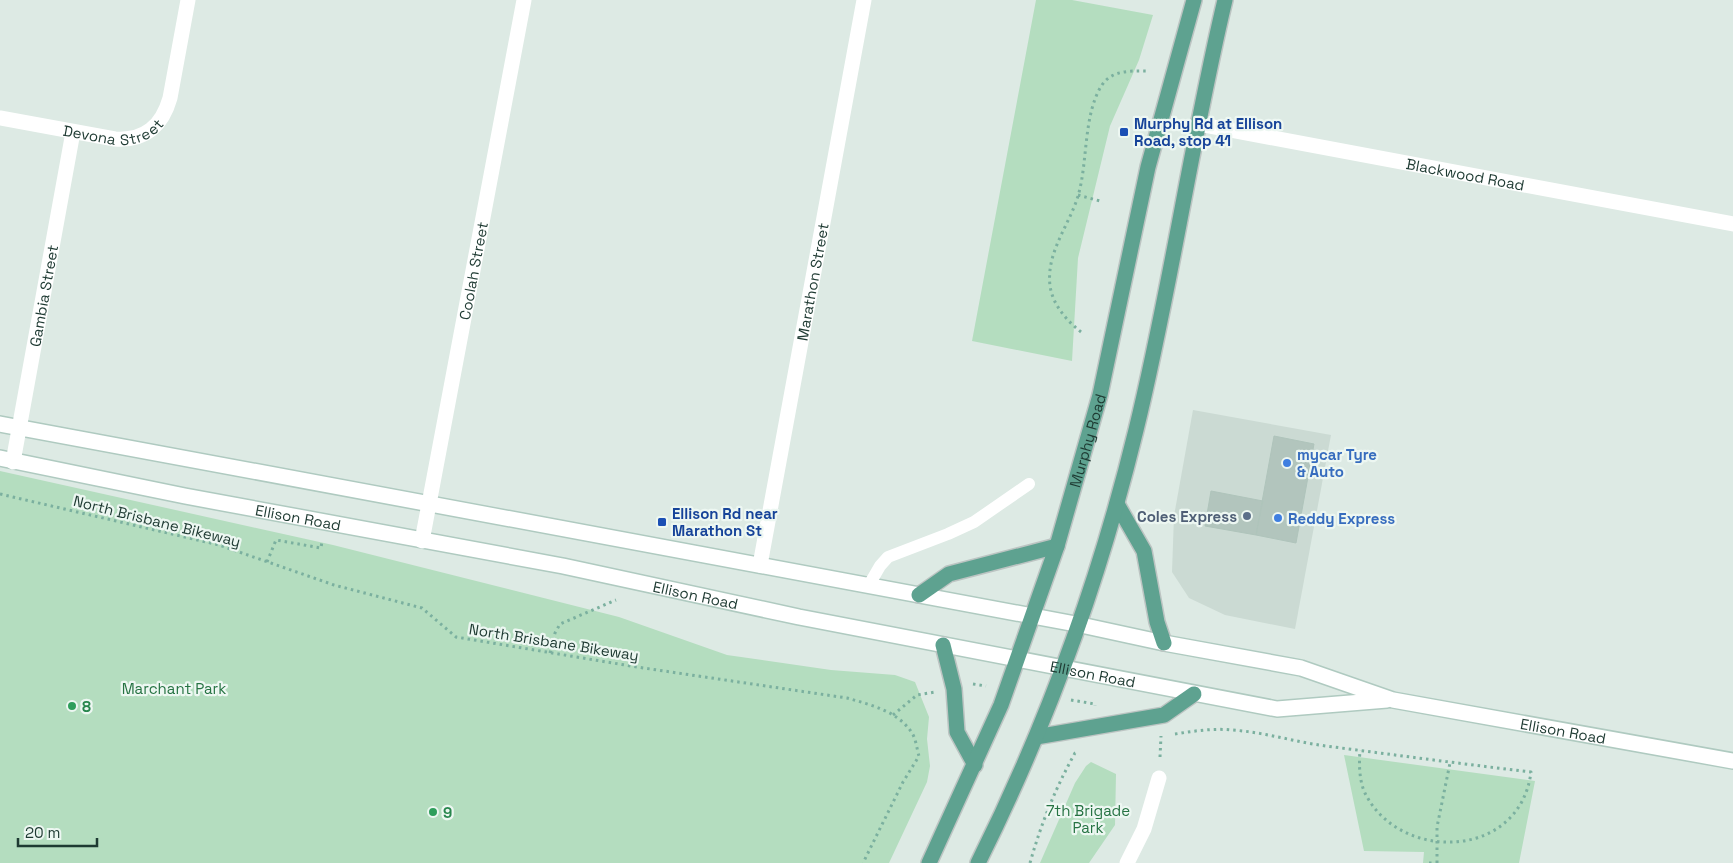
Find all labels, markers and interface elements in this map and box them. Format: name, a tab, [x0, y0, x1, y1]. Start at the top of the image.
street label: Devona Street	[62, 114, 167, 149]
place label: Murphy Rd at Ellison Road, stop 41	[1134, 114, 1282, 150]
marker: Murphy Rd at Ellison Road, stop 41	[1118, 126, 1130, 138]
street label: Blackwood Road	[1405, 154, 1526, 194]
street label: Coolah Street	[454, 220, 492, 321]
street label: Marathon Street	[792, 221, 832, 342]
street label: Gambia Street	[25, 243, 62, 348]
street label: Murphy Road	[1065, 391, 1109, 489]
place label: mycar Tyre & Auto	[1297, 445, 1377, 481]
marker: mycar Tyre & Auto	[1281, 457, 1293, 469]
street label: North Brisbane Bikeway	[71, 491, 243, 551]
street label: Ellison Road	[254, 500, 343, 534]
place label: Ellison Rd near Marathon St	[672, 504, 778, 540]
place label: Coles Express	[1137, 507, 1237, 526]
place label: Reddy Express	[1288, 509, 1395, 528]
marker: Coles Express	[1241, 510, 1253, 522]
marker: Reddy Express	[1272, 512, 1284, 524]
marker: Ellison Rd near Marathon St	[656, 516, 668, 528]
street label: Ellison Road	[651, 576, 740, 613]
street label: North Brisbane Bikeway	[468, 619, 640, 665]
street label: Ellison Road	[1049, 656, 1137, 691]
park label: Marchant Park	[122, 679, 226, 698]
place label: 8	[82, 697, 91, 716]
marker: 8	[66, 700, 78, 712]
street label: Ellison Road	[1519, 714, 1607, 748]
park label: 7th Brigade Park	[1046, 801, 1130, 837]
place label: 9	[443, 803, 452, 822]
marker: 9	[427, 806, 439, 818]
scale bar	[18, 816, 96, 848]
text: 20 m	[25, 823, 60, 842]

